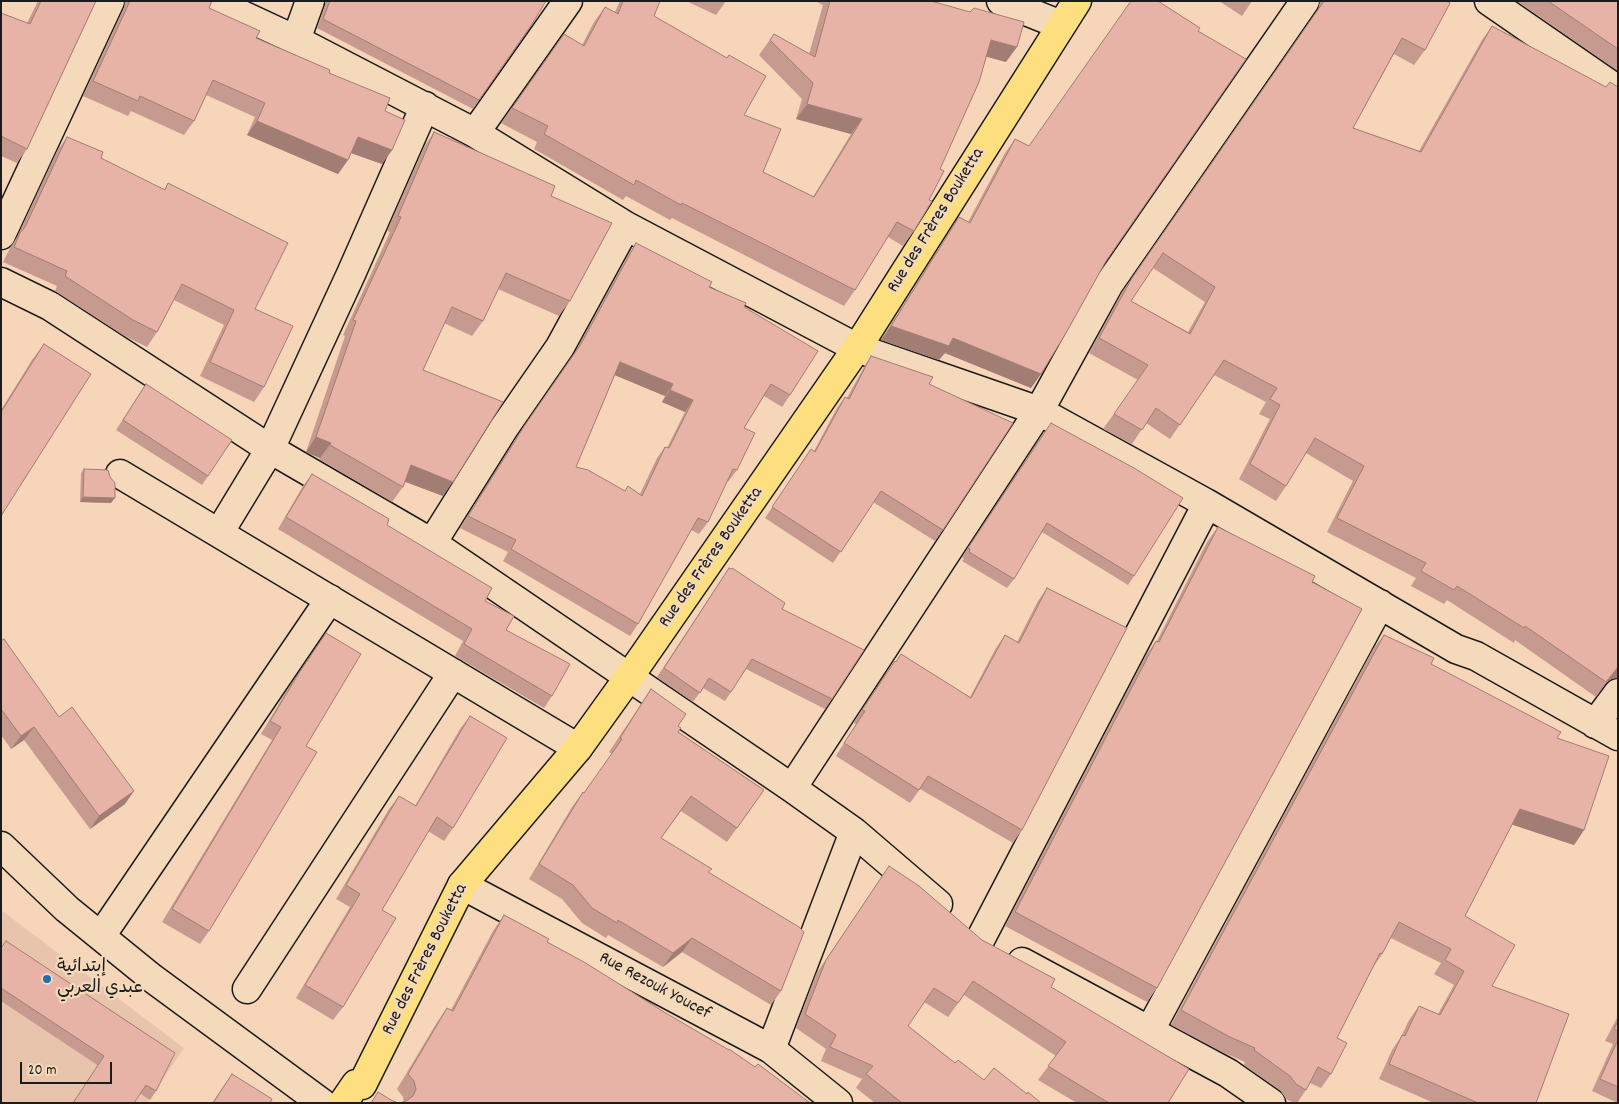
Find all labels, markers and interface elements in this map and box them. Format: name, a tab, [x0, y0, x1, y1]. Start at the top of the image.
street label: Rue des Frères Bouketta	[884, 145, 990, 297]
street label: Rue des Frères Bouketta	[655, 484, 769, 632]
street label: Rue des Frères Bouketta	[379, 881, 473, 1039]
street label: Rue Rezouk Youcef	[595, 949, 713, 1025]
place label: إبتدائية عبدي العربي	[57, 958, 143, 1001]
marker: إبتدائية عبدي العربي	[41, 973, 53, 985]
scale bar	[22, 1052, 115, 1084]
text: 20 m	[28, 1060, 56, 1082]

